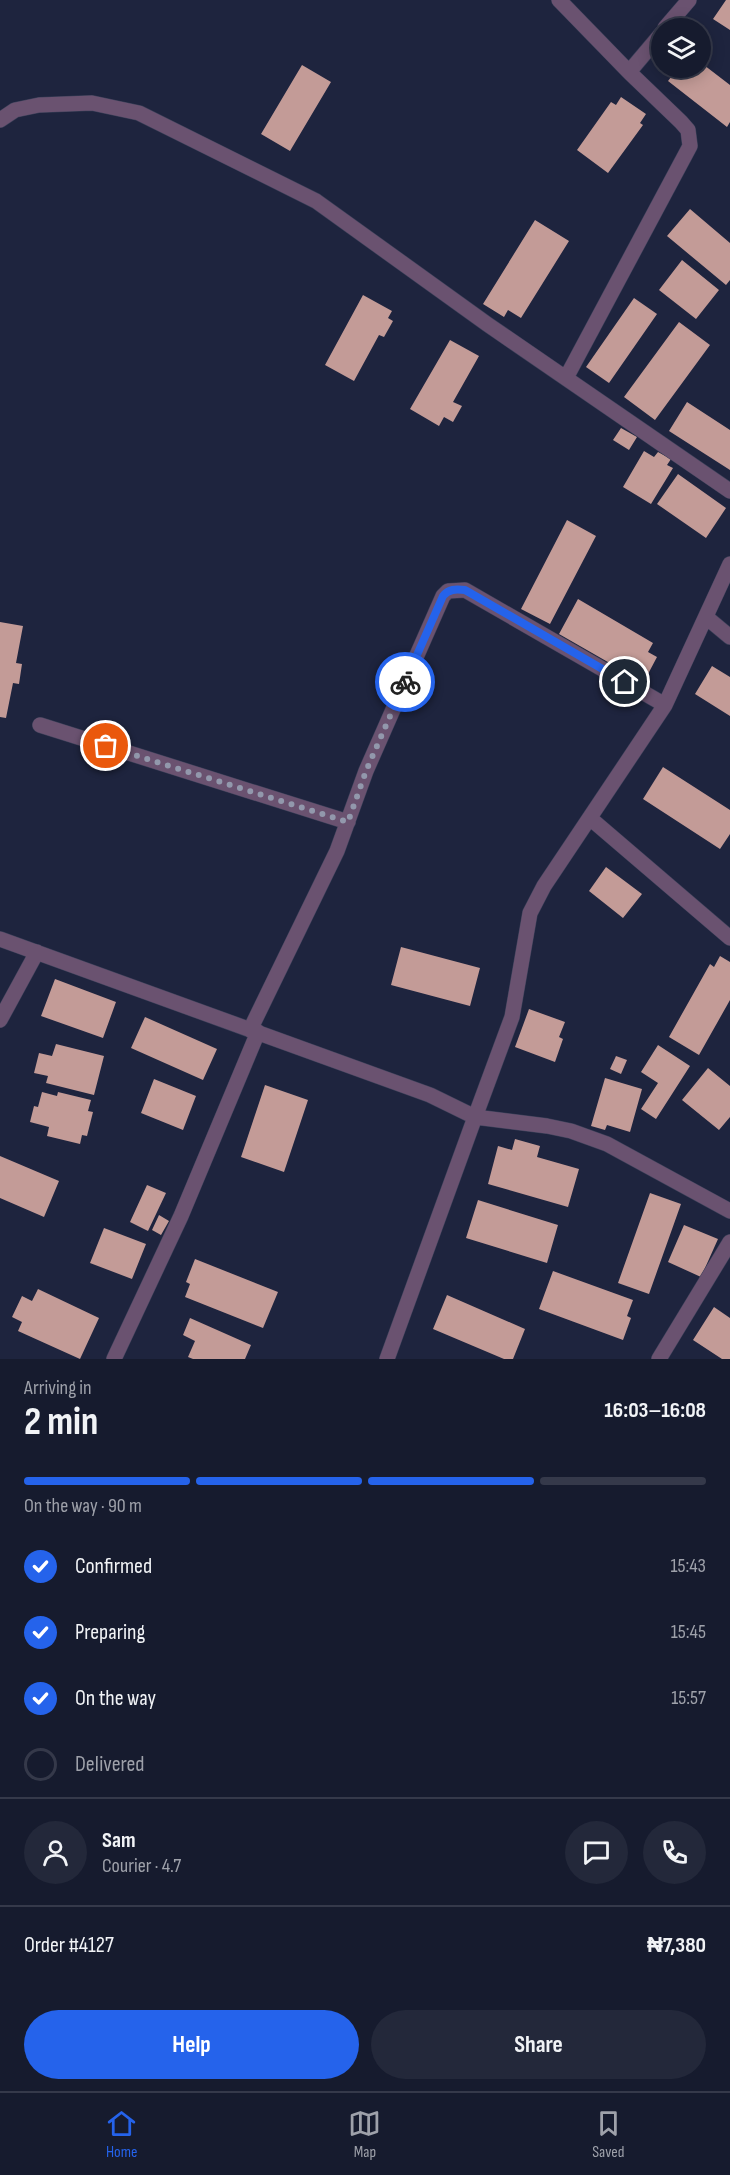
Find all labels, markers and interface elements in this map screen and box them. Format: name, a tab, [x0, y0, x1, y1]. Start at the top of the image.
map controls	[651, 18, 711, 78]
button: layers	[651, 18, 711, 78]
courier	[375, 652, 435, 712]
pin	[599, 656, 650, 707]
icon: home	[608, 665, 641, 698]
icon: bike	[389, 666, 422, 699]
pin	[80, 720, 131, 771]
icon: bag	[89, 729, 122, 762]
text: Arriving in	[24, 1376, 92, 1400]
text: 16:03–16:08	[604, 1397, 706, 1424]
text: 2 min	[24, 1399, 98, 1446]
text: On the way · 90 m	[24, 1494, 142, 1518]
icon: check	[24, 1550, 57, 1583]
text: Confirmed	[75, 1553, 152, 1580]
text: 15:43	[670, 1554, 706, 1578]
icon: check	[24, 1616, 57, 1649]
text: Preparing	[75, 1619, 145, 1646]
text: 15:45	[671, 1620, 706, 1644]
icon: check	[24, 1682, 57, 1715]
text: On the way	[75, 1685, 156, 1712]
text: 15:57	[671, 1686, 706, 1710]
text: Delivered	[75, 1751, 144, 1778]
button: person	[24, 1821, 87, 1884]
button: chat	[565, 1821, 628, 1884]
button: phone	[643, 1821, 706, 1884]
text: Sam	[102, 1827, 136, 1854]
text: Courier · 4.7	[102, 1854, 181, 1878]
text: Order #4127	[24, 1932, 114, 1959]
text: ₦7,380	[647, 1932, 706, 1959]
button: Help	[24, 2010, 359, 2079]
button: Share	[371, 2010, 706, 2079]
tab: Home	[105, 2107, 138, 2162]
tab: Map	[348, 2107, 381, 2162]
tab: Saved	[592, 2107, 625, 2162]

